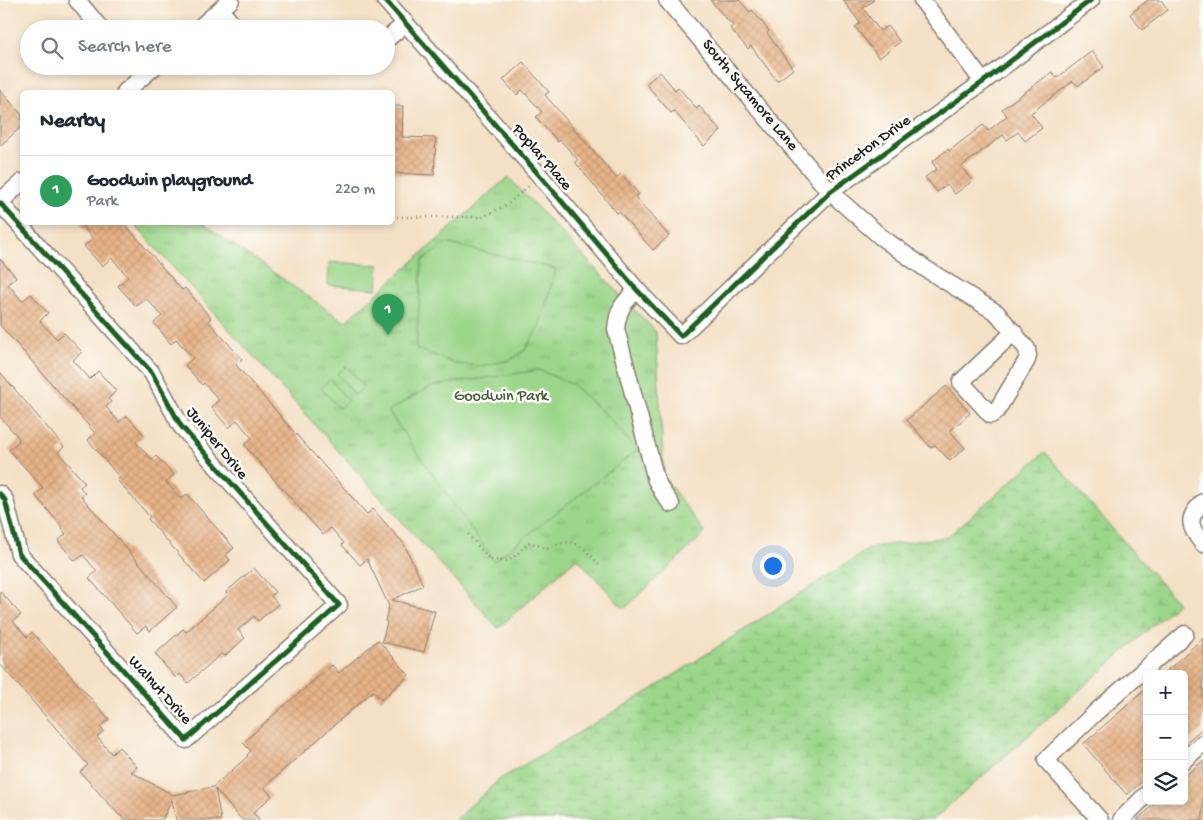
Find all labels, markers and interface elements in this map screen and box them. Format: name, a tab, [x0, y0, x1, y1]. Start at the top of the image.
search box	[20, 20, 395, 75]
icon: search	[38, 34, 66, 62]
text: Search here	[78, 36, 172, 59]
street label: South Sycamore Lane	[697, 36, 802, 156]
text: Nearby	[40, 110, 105, 135]
street label: Princeton Drive	[822, 111, 916, 187]
street label: Poplar Place	[506, 120, 575, 196]
text: Goodwin playground	[87, 170, 252, 193]
text: 1	[53, 181, 59, 200]
text: 220 m	[335, 181, 375, 200]
text: Park	[87, 193, 118, 212]
pin: 1	[372, 294, 404, 335]
park label: Goodwin Park	[454, 388, 550, 407]
street label: Juniper Drive	[181, 404, 251, 485]
your location	[760, 553, 786, 579]
street label: Walnut Drive	[123, 653, 195, 730]
map controls	[1143, 670, 1188, 805]
button: +	[1143, 670, 1188, 715]
button: −	[1143, 715, 1188, 760]
button: layers	[1143, 760, 1188, 805]

